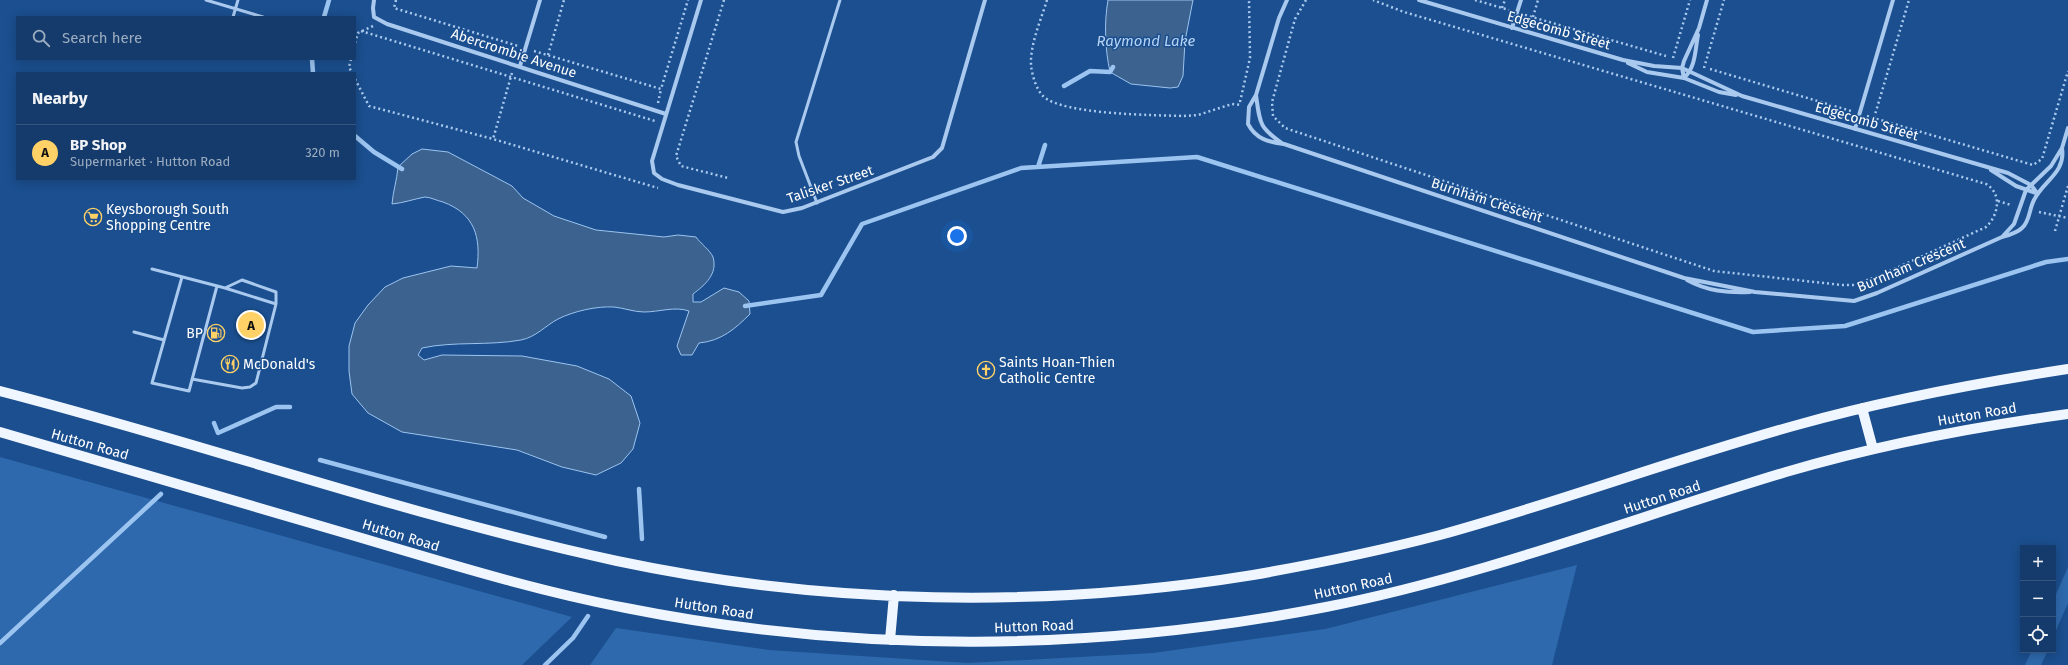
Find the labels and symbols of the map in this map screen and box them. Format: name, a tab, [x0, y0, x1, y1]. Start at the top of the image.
street label: Edgecomb Street	[1505, 8, 1613, 54]
street label: Abercrombie Avenue	[449, 25, 579, 82]
water label: Raymond Lake	[1097, 32, 1196, 50]
street label: Edgecomb Street	[1813, 99, 1921, 145]
street label: Talisker Street	[785, 161, 877, 207]
street label: Burnham Crescent	[1429, 174, 1545, 227]
place label: Keysborough South Shopping Centre	[106, 201, 229, 234]
supermarket icon: Keysborough South Shopping Centre	[83, 207, 103, 227]
your location	[947, 226, 967, 246]
street label: Burnham Crescent	[1855, 235, 1969, 296]
pin: A	[238, 310, 264, 340]
fuel station icon: BP	[206, 323, 226, 343]
place label: BP	[186, 325, 203, 342]
restaurant icon: McDonald's	[220, 354, 240, 374]
place label: Saints Hoan-Thien Catholic Centre	[999, 354, 1115, 387]
place label: McDonald's	[243, 356, 316, 373]
church icon: Saints Hoan-Thien Catholic Centre	[976, 360, 996, 380]
street label: Hutton Road	[1936, 399, 2018, 430]
street label: Hutton Road	[49, 425, 131, 464]
street label: Hutton Road	[1622, 477, 1703, 518]
street label: Hutton Road	[360, 516, 442, 555]
street label: Hutton Road	[1312, 570, 1394, 603]
street label: Hutton Road	[673, 594, 755, 623]
street label: Hutton Road	[994, 617, 1074, 636]

